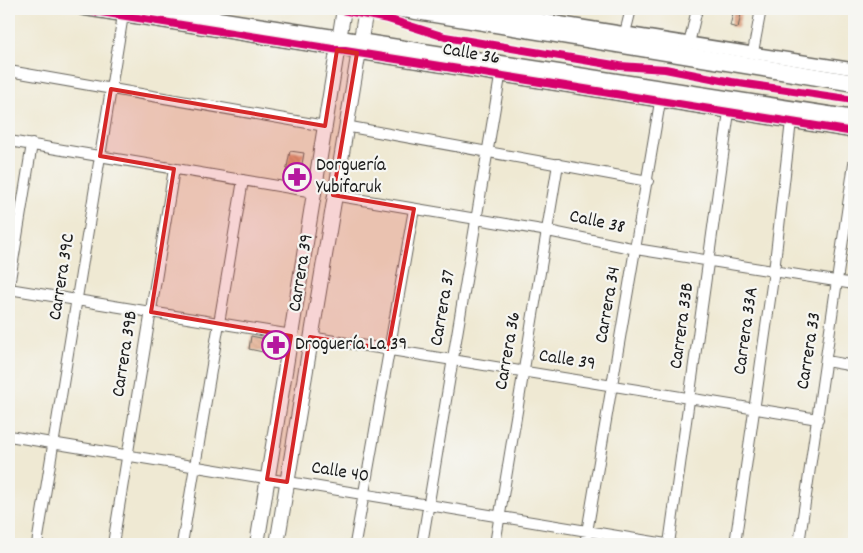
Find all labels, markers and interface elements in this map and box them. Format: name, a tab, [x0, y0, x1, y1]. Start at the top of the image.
street label: Calle 36	[440, 37, 502, 73]
place label: Dorguería Yubifaruk	[316, 153, 387, 202]
pharmacy icon: Dorguería Yubifaruk	[282, 162, 312, 192]
street label: Calle 38	[567, 204, 627, 242]
street label: Carrera 39C	[43, 232, 83, 322]
street label: Carrera 39	[283, 232, 321, 314]
street label: Carrera 34	[589, 265, 629, 345]
street label: Carrera 37	[424, 268, 464, 348]
street label: Carrera 33B	[664, 281, 702, 371]
street label: Carrera 33A	[727, 285, 767, 377]
street label: Carrera 39B	[106, 309, 146, 399]
street label: Carrera 36	[489, 310, 529, 392]
street label: Carrera 33	[791, 310, 829, 392]
pharmacy icon: Droguería La 39	[261, 330, 291, 360]
place label: Droguería La 39	[295, 332, 407, 359]
street label: Calle 39	[537, 343, 597, 379]
street label: Calle 40	[309, 455, 371, 491]

